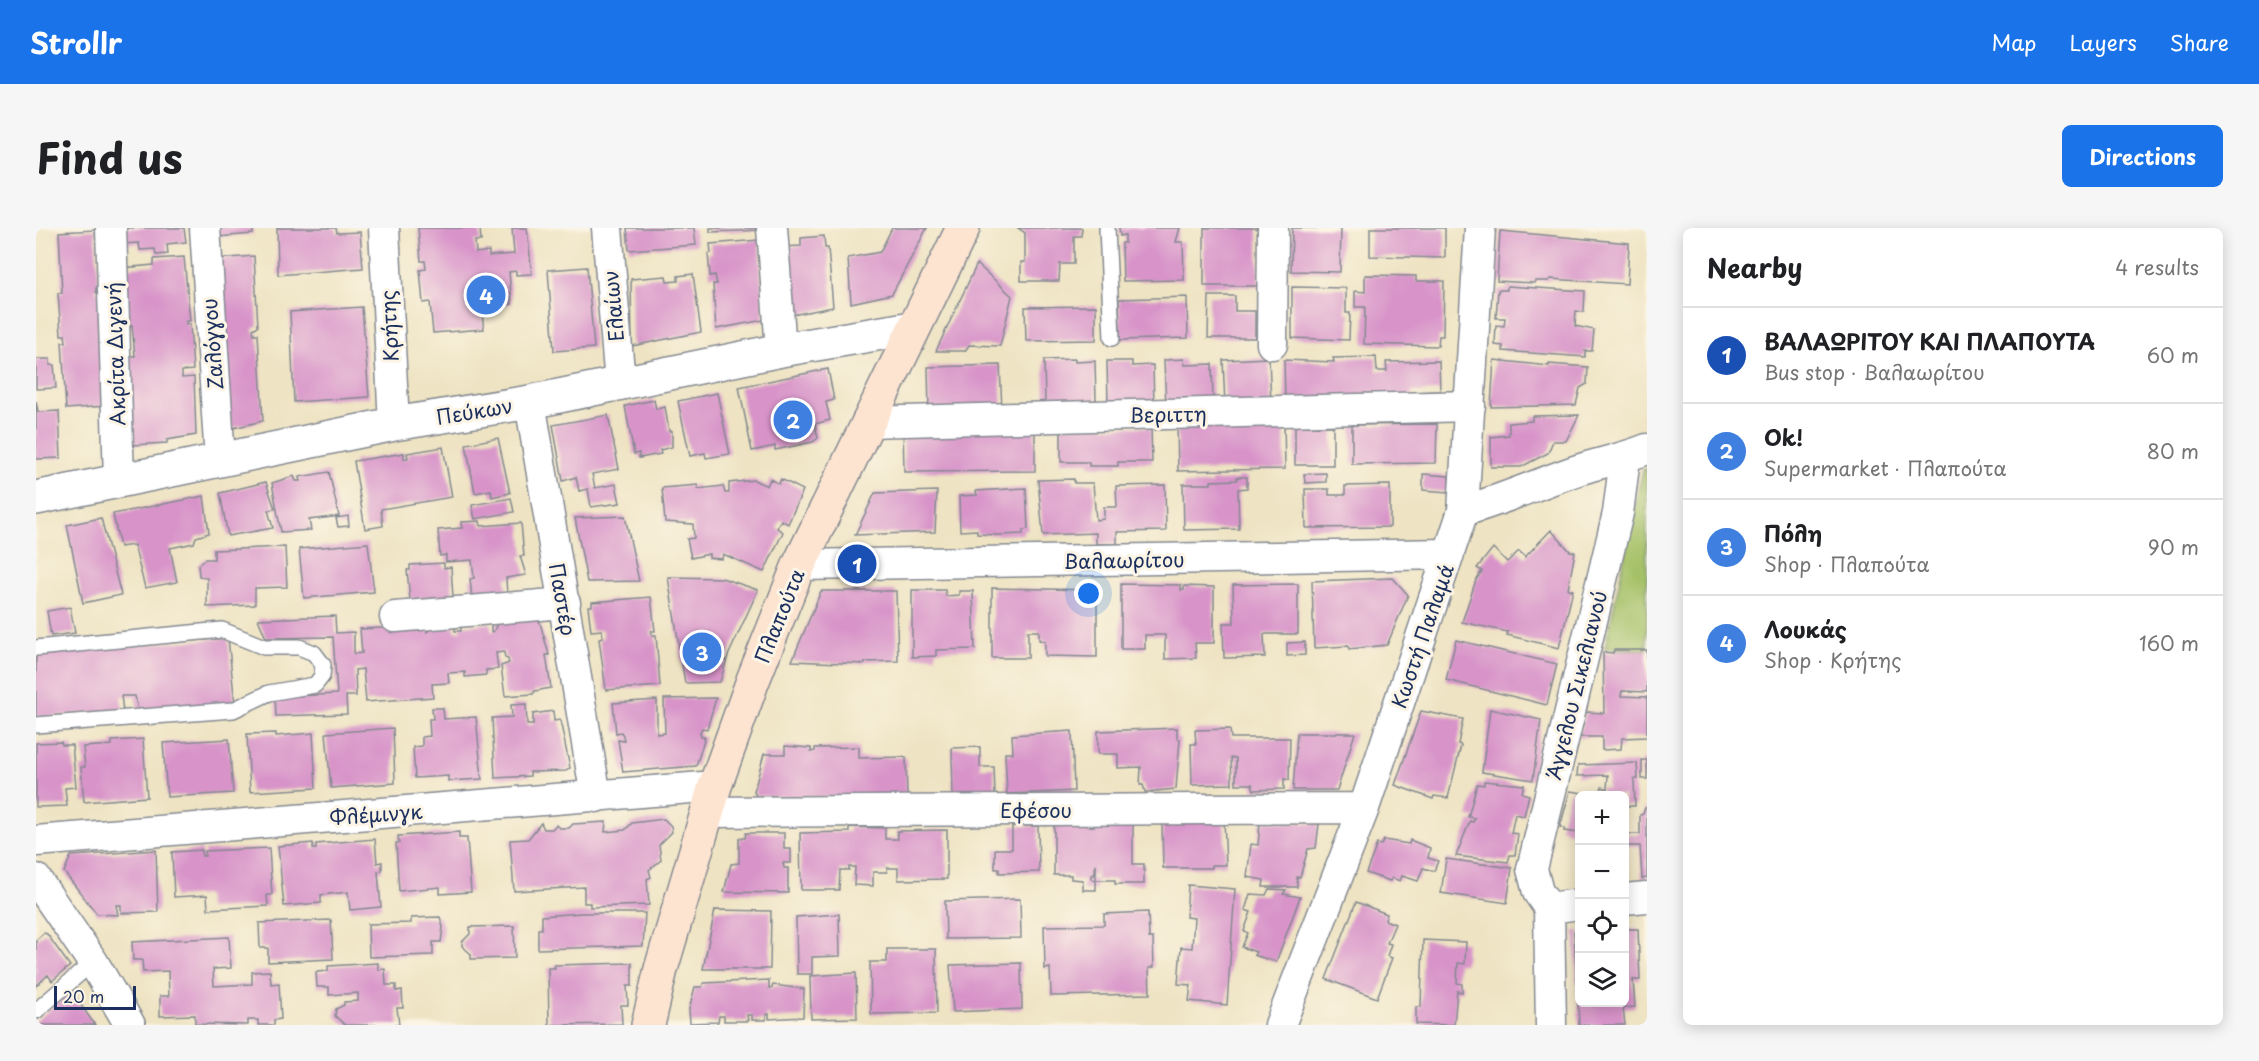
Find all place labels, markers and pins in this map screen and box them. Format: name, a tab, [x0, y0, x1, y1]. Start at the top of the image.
pin: 4	[466, 272, 506, 318]
pin: 2	[774, 398, 813, 442]
pin: 1	[838, 542, 876, 586]
pin: 3	[682, 630, 722, 674]

